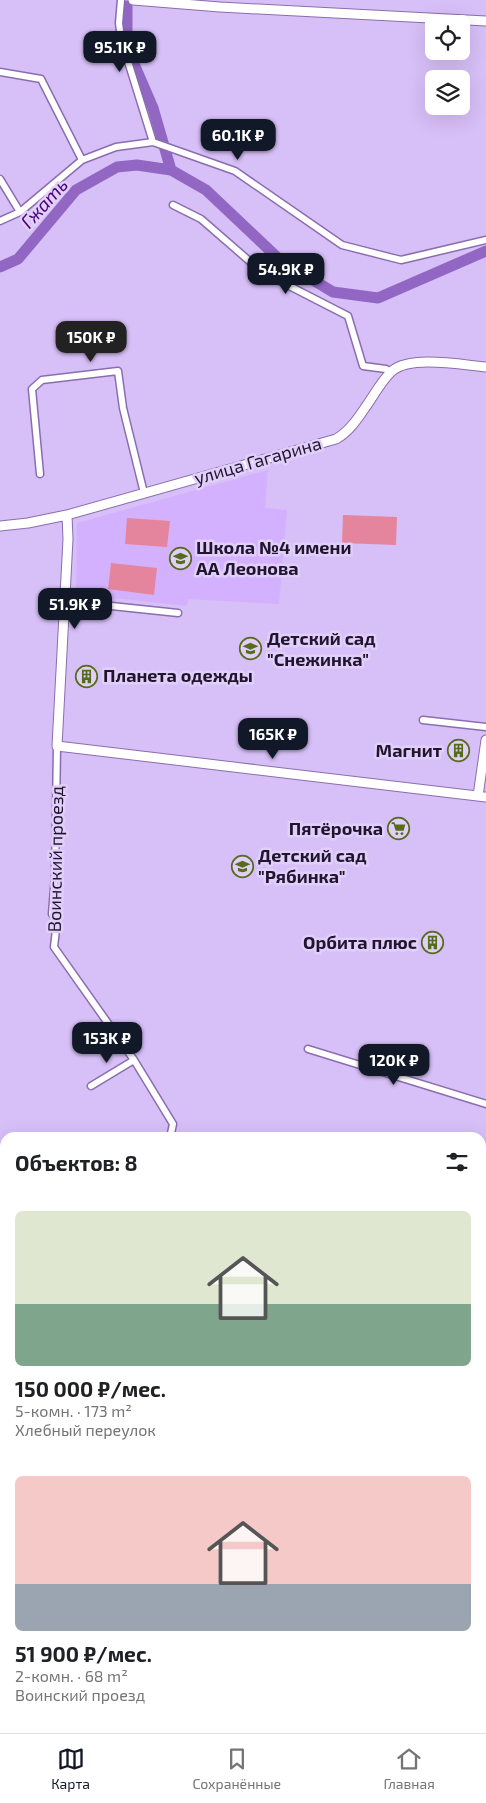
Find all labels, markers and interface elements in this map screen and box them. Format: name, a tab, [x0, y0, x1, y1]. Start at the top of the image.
map controls	[425, 15, 470, 115]
button: locate	[425, 15, 470, 60]
pin: 95.1K ₽	[74, 30, 166, 73]
text: 95.1K ₽	[94, 37, 146, 56]
button: layers	[425, 70, 470, 115]
pin: 60.1K ₽	[192, 119, 284, 161]
text: 60.1K ₽	[212, 125, 264, 144]
water label: Гжать	[15, 173, 72, 232]
pin: 54.9K ₽	[240, 252, 332, 295]
text: 54.9K ₽	[258, 259, 314, 278]
pin: 150K ₽	[50, 320, 132, 363]
text: 150K ₽	[67, 327, 115, 346]
street label: улица Гагарина	[192, 431, 324, 489]
place label: Школа №4 имени АА Леонова	[196, 536, 351, 579]
school or university icon: Школа №4 имени АА Леонова	[168, 546, 192, 570]
pin: 51.9K ₽	[29, 588, 121, 630]
text: 51.9K ₽	[49, 594, 101, 613]
place label: Детский сад "Снежинка"	[267, 627, 376, 670]
school or university icon: Детский сад "Снежинка"	[239, 637, 263, 661]
building icon: Планета одежды	[75, 664, 99, 688]
place label: Планета одежды	[103, 664, 253, 686]
pin: 165K ₽	[232, 718, 314, 760]
text: 165K ₽	[249, 724, 297, 743]
place label: Магнит	[376, 739, 442, 761]
building icon: Магнит	[446, 739, 470, 763]
street label: Воинский проезд	[43, 786, 67, 932]
place label: Пятёрочка	[289, 817, 383, 839]
supermarket icon: Пятёрочка	[387, 817, 411, 841]
place label: Детский сад "Рябинка"	[258, 844, 367, 887]
school or university icon: Детский сад "Рябинка"	[230, 854, 254, 878]
place label: Орбита плюс	[303, 931, 417, 953]
building icon: Орбита плюс	[421, 931, 445, 955]
pin: 153K ₽	[66, 1022, 148, 1064]
text: 153K ₽	[83, 1028, 131, 1047]
pin: 120K ₽	[353, 1044, 435, 1086]
text: 120K ₽	[369, 1050, 419, 1069]
icon: filters	[443, 1148, 471, 1176]
text: Объектов: 8	[15, 1150, 138, 1175]
icon: home	[198, 1243, 288, 1333]
text: 150 000 ₽/мес.	[15, 1376, 166, 1401]
text: 5-комн. · 173 m²	[15, 1401, 132, 1420]
text: Хлебный переулок	[15, 1420, 156, 1439]
icon: home	[198, 1508, 288, 1598]
text: 51 900 ₽/мес.	[15, 1641, 152, 1666]
text: 2-комн. · 68 m²	[15, 1666, 128, 1685]
text: Воинский проезд	[15, 1685, 145, 1704]
tab: Карта	[51, 1745, 90, 1792]
tab: Сохранённые	[192, 1745, 281, 1792]
tab: Главная	[383, 1745, 435, 1792]

